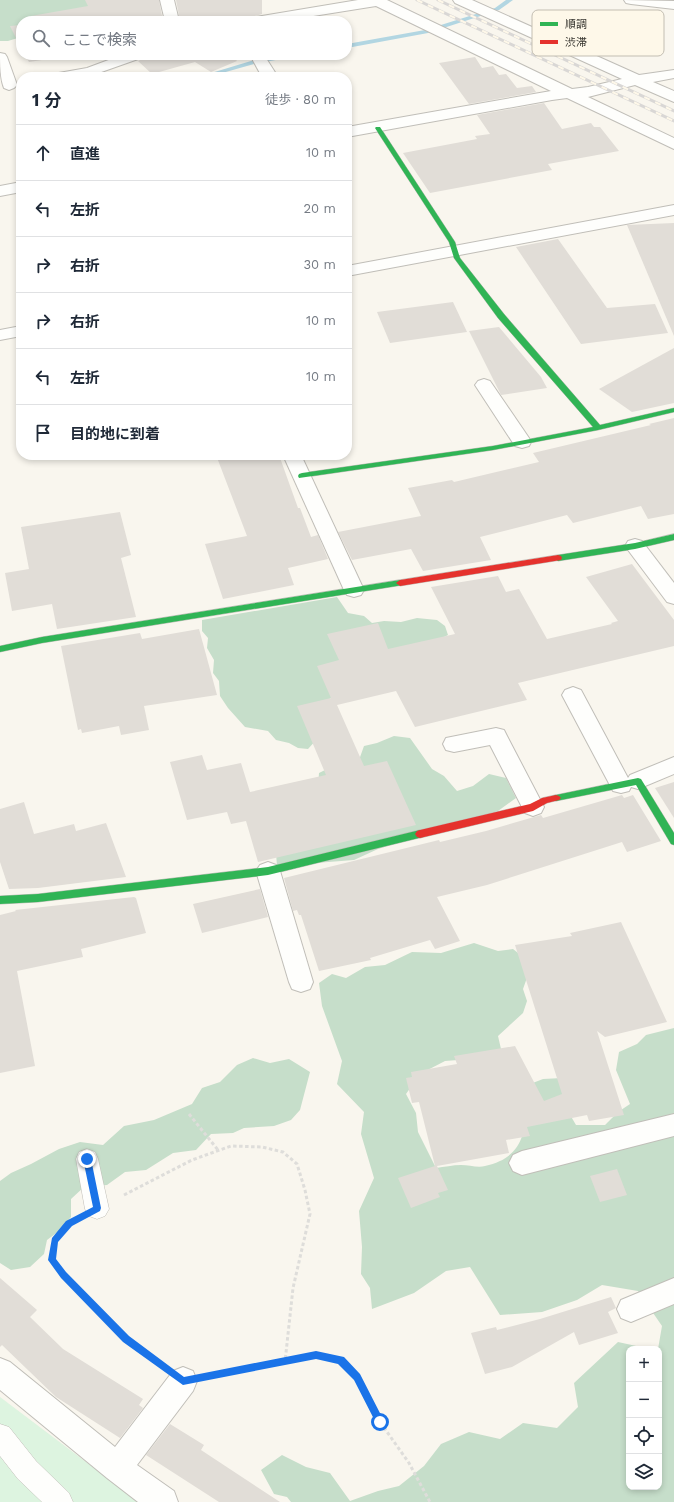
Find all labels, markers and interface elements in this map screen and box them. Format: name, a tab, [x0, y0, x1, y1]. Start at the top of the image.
legend	[532, 10, 664, 56]
search box	[16, 16, 352, 60]
text: 順調	[565, 18, 587, 31]
icon: search	[30, 27, 52, 49]
text: ここで検索	[62, 31, 137, 49]
text: 渋滞	[565, 36, 587, 49]
text: 1 分	[32, 90, 61, 110]
text: 徒歩 · 80 m	[265, 92, 336, 107]
icon: ahead	[32, 142, 54, 164]
text: 直進	[70, 145, 100, 163]
text: 10 m	[306, 145, 336, 160]
icon: left	[32, 198, 54, 220]
text: 左折	[70, 201, 100, 219]
text: 20 m	[304, 201, 336, 216]
icon: right	[32, 254, 54, 276]
text: 右折	[70, 257, 100, 275]
text: 30 m	[304, 257, 336, 272]
icon: right	[32, 310, 54, 332]
text: 右折	[70, 313, 100, 331]
text: 10 m	[306, 313, 336, 328]
icon: left	[32, 366, 54, 388]
text: 左折	[70, 369, 100, 387]
text: 10 m	[306, 369, 336, 384]
icon: arrive	[32, 422, 54, 444]
text: 目的地に到着	[70, 425, 160, 443]
route end	[78, 1150, 96, 1168]
map controls	[626, 1346, 662, 1490]
button: +	[626, 1346, 662, 1382]
button: −	[626, 1382, 662, 1418]
route start	[371, 1413, 389, 1431]
button: locate	[626, 1418, 662, 1454]
button: layers	[626, 1454, 662, 1490]

